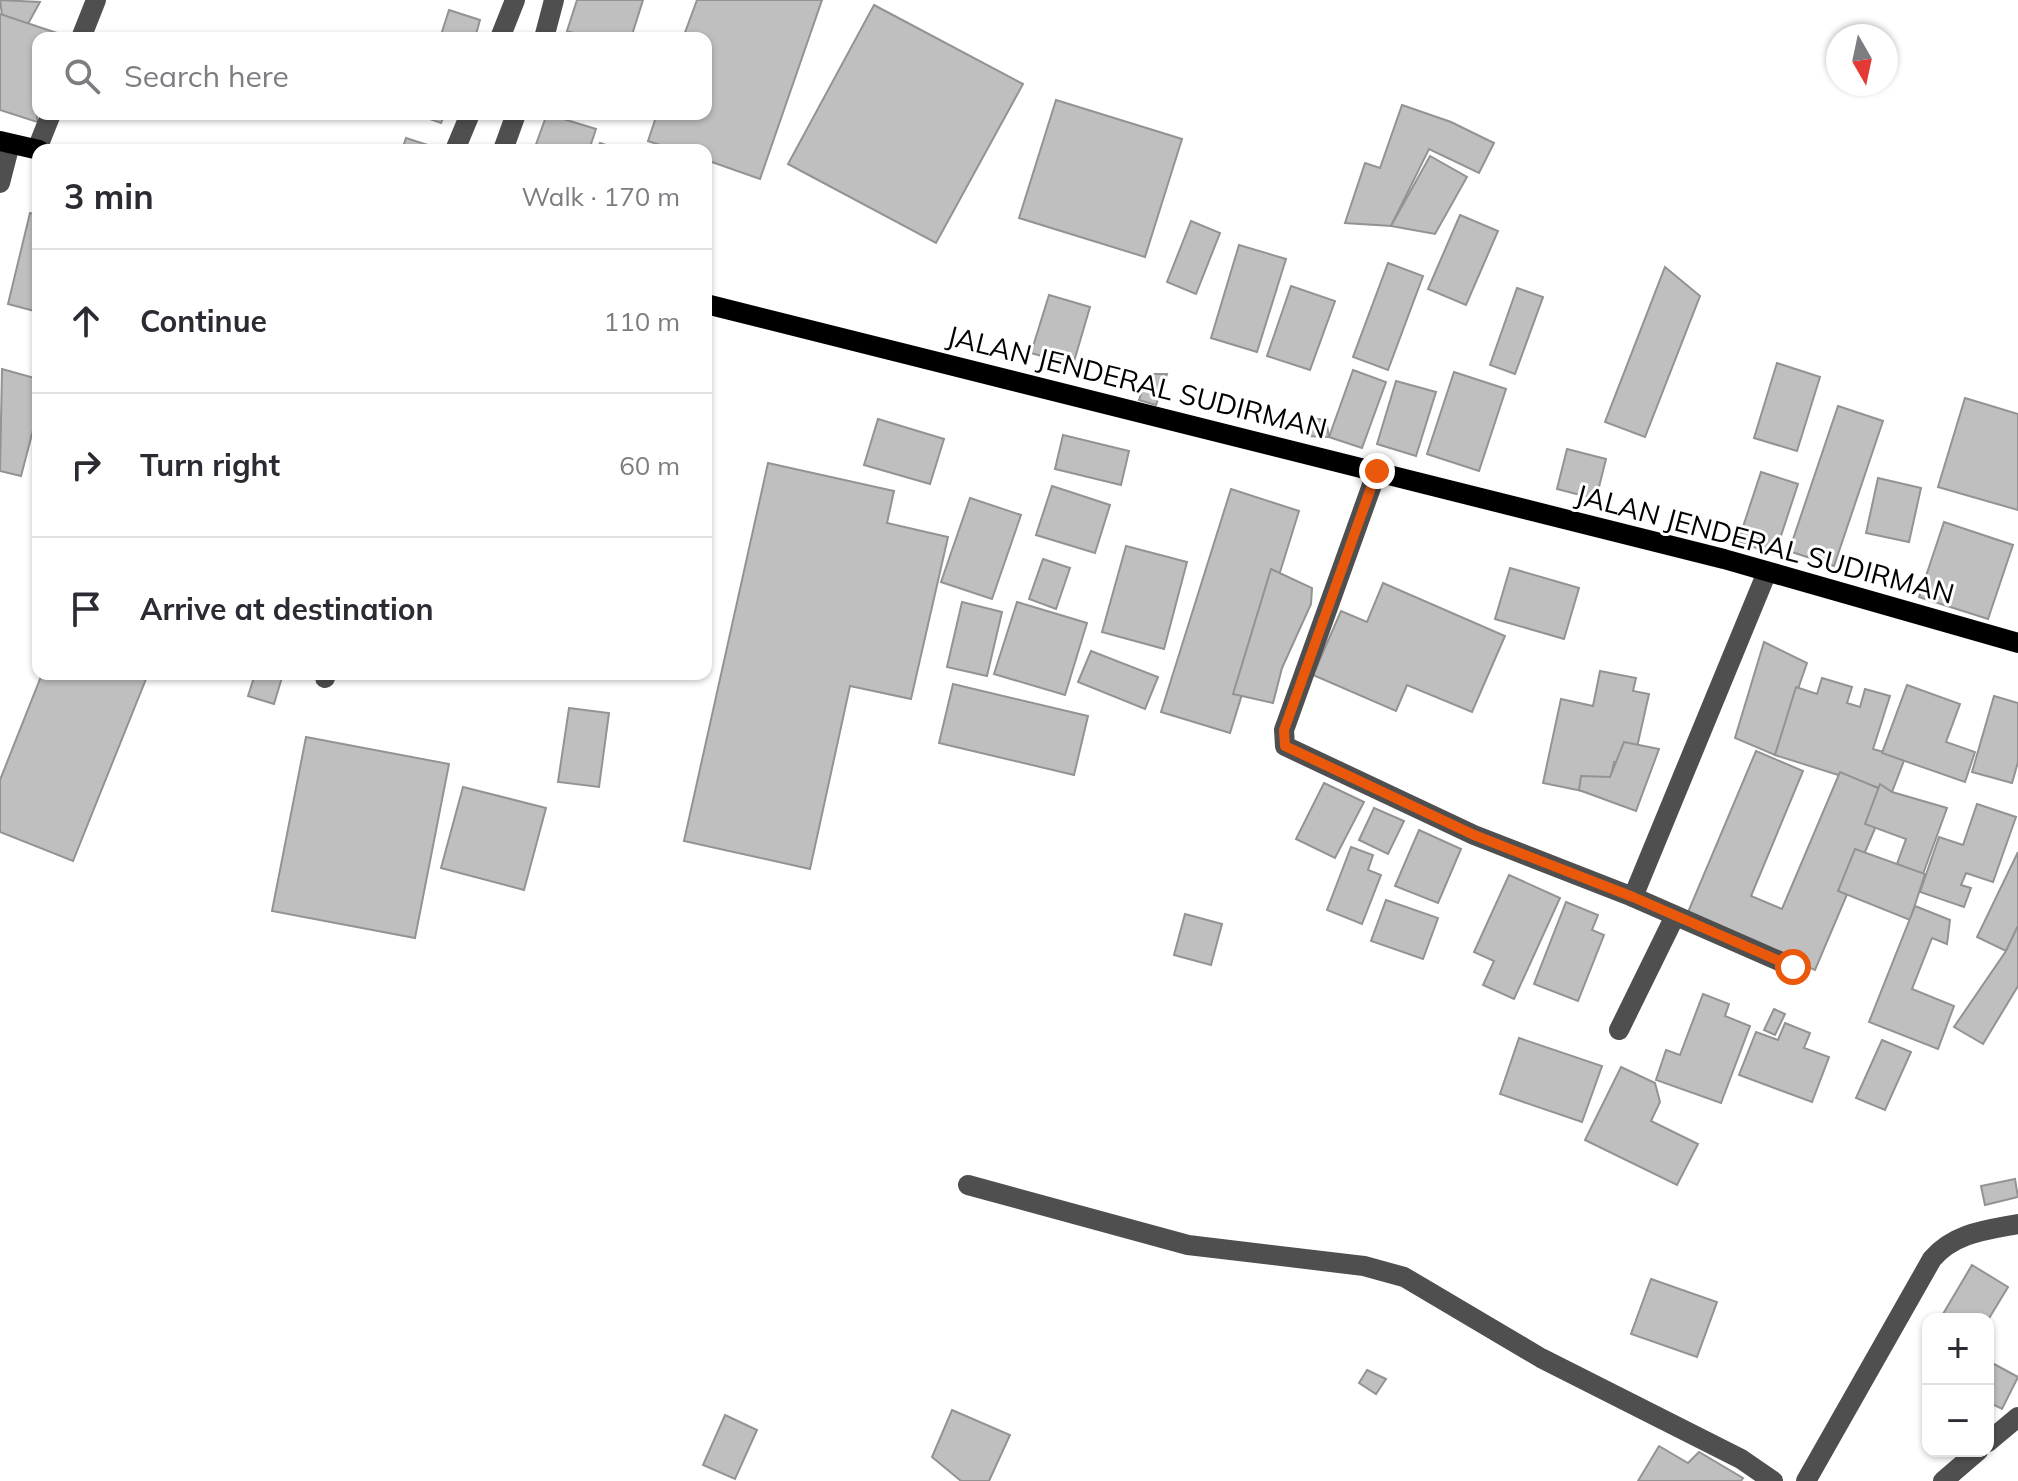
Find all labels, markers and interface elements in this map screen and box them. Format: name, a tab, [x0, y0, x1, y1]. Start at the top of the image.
north arrow	[1826, 24, 1898, 96]
search box	[32, 32, 712, 120]
icon: search	[60, 54, 104, 98]
text: Search here	[124, 57, 289, 95]
text: 3 min	[64, 175, 154, 218]
text: Walk · 170 m	[521, 180, 680, 213]
icon: ahead	[64, 299, 108, 343]
text: Continue	[140, 302, 267, 340]
text: 110 m	[604, 305, 680, 338]
street label: JALAN JENDERAL SUDIRMAN	[943, 317, 1331, 446]
icon: right	[64, 443, 108, 487]
text: Turn right	[140, 446, 280, 484]
text: 60 m	[619, 449, 680, 482]
route end	[1359, 453, 1395, 489]
street label: JALAN JENDERAL SUDIRMAN	[1572, 476, 1958, 611]
icon: arrive	[64, 587, 108, 631]
text: Arrive at destination	[140, 590, 434, 628]
route start	[1775, 949, 1811, 985]
map controls	[1922, 1313, 1994, 1457]
button: +	[1922, 1313, 1994, 1385]
button: −	[1922, 1385, 1994, 1457]

